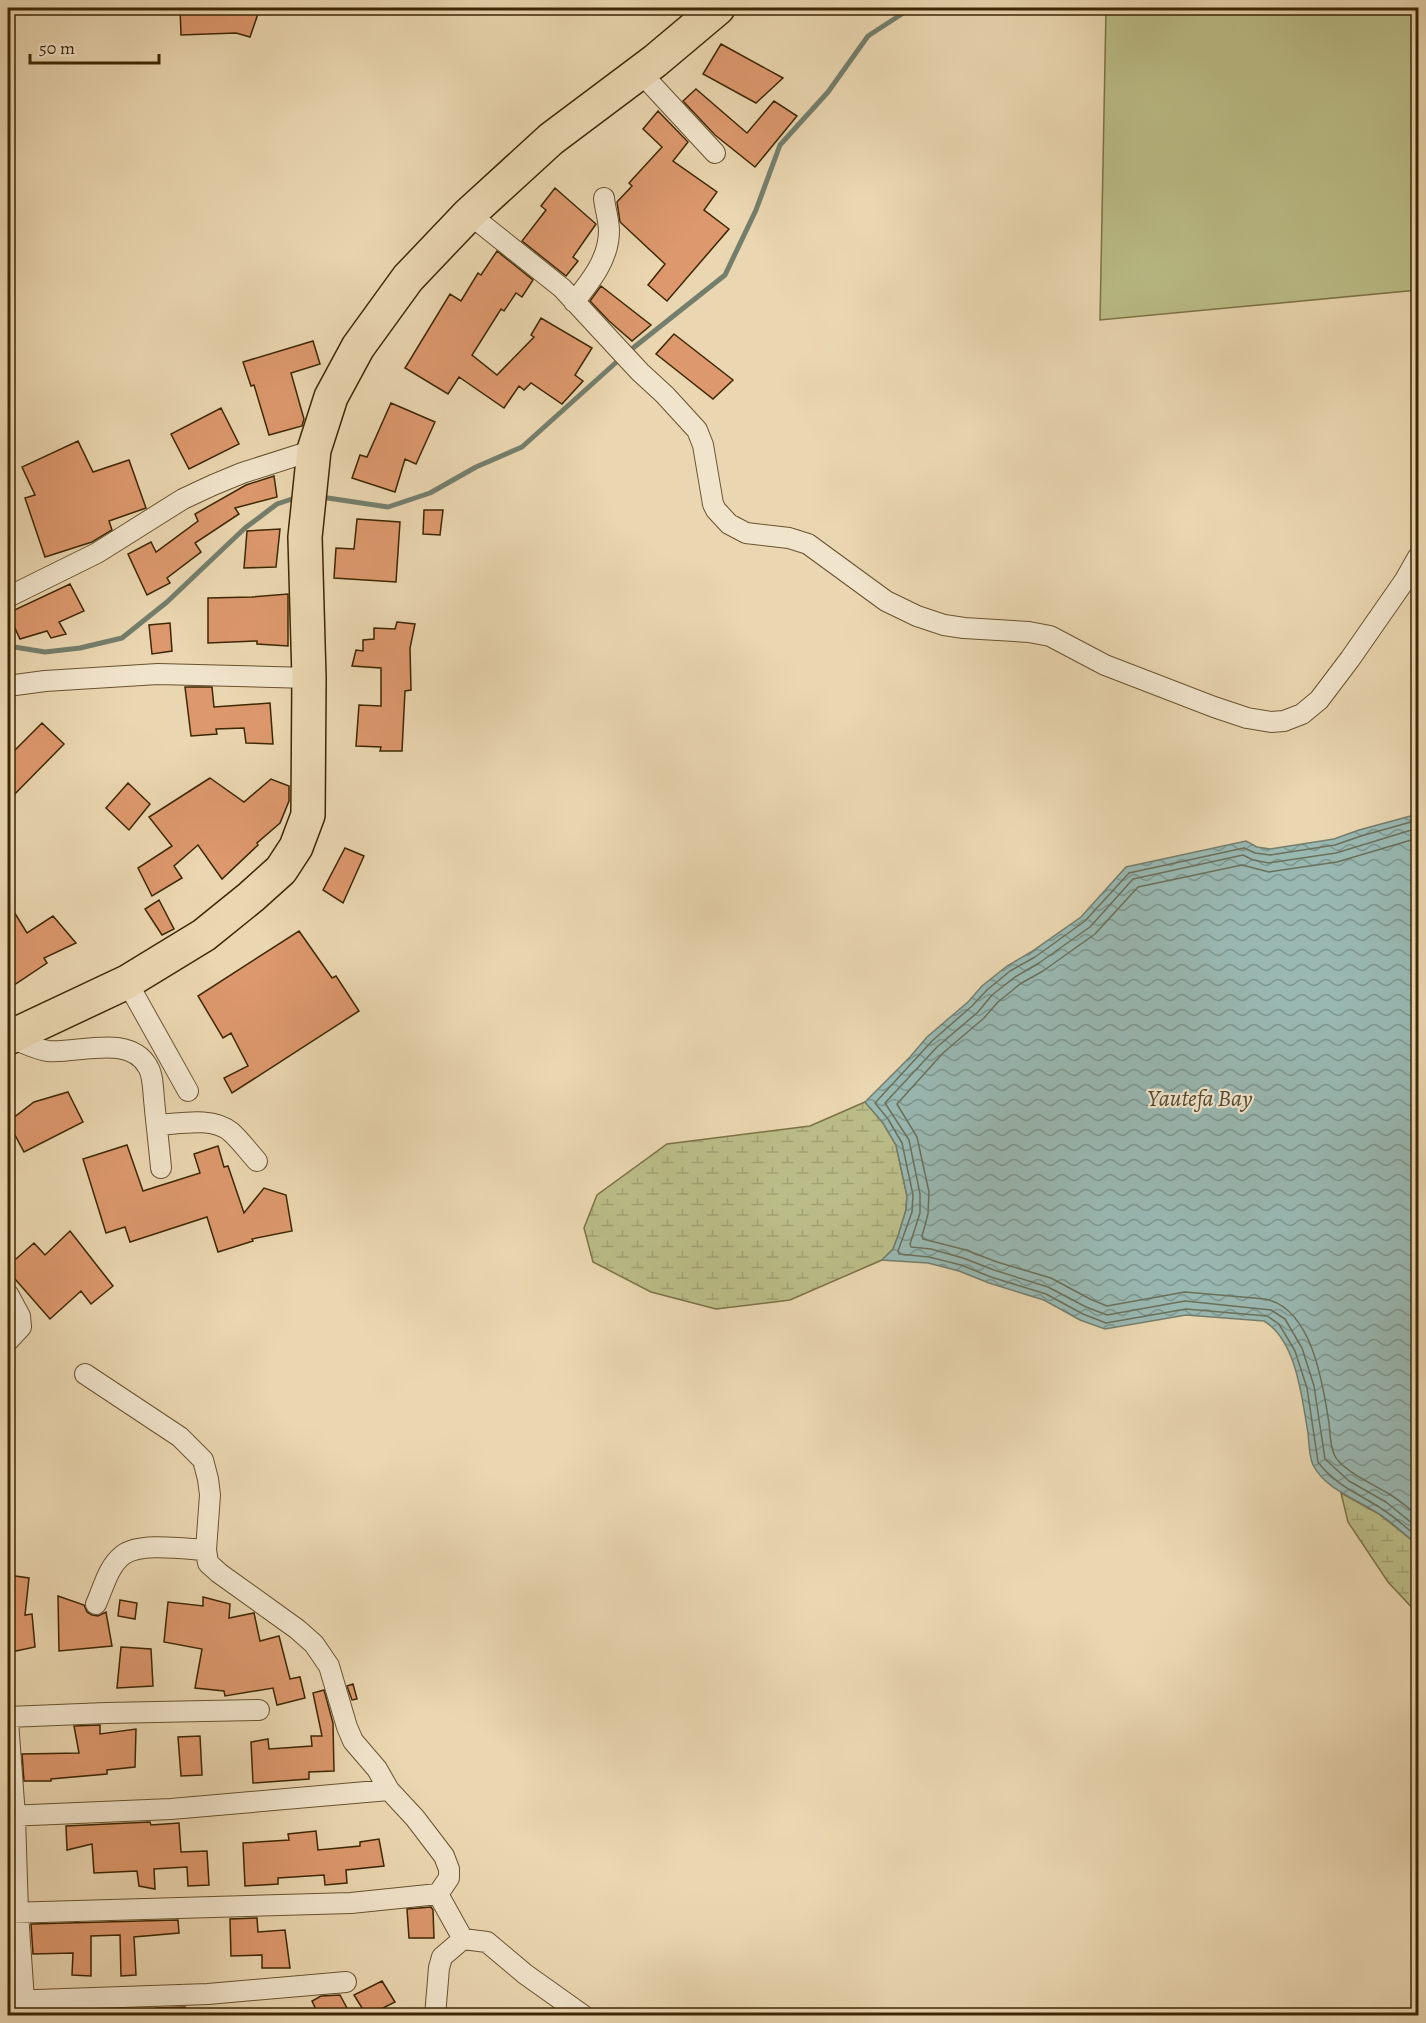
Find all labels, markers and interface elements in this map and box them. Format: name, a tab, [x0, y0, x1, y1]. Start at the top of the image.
scale bar	[30, 27, 159, 65]
text: 50 m	[39, 36, 75, 60]
water label: Yautefa Bay	[1147, 1082, 1253, 1114]

